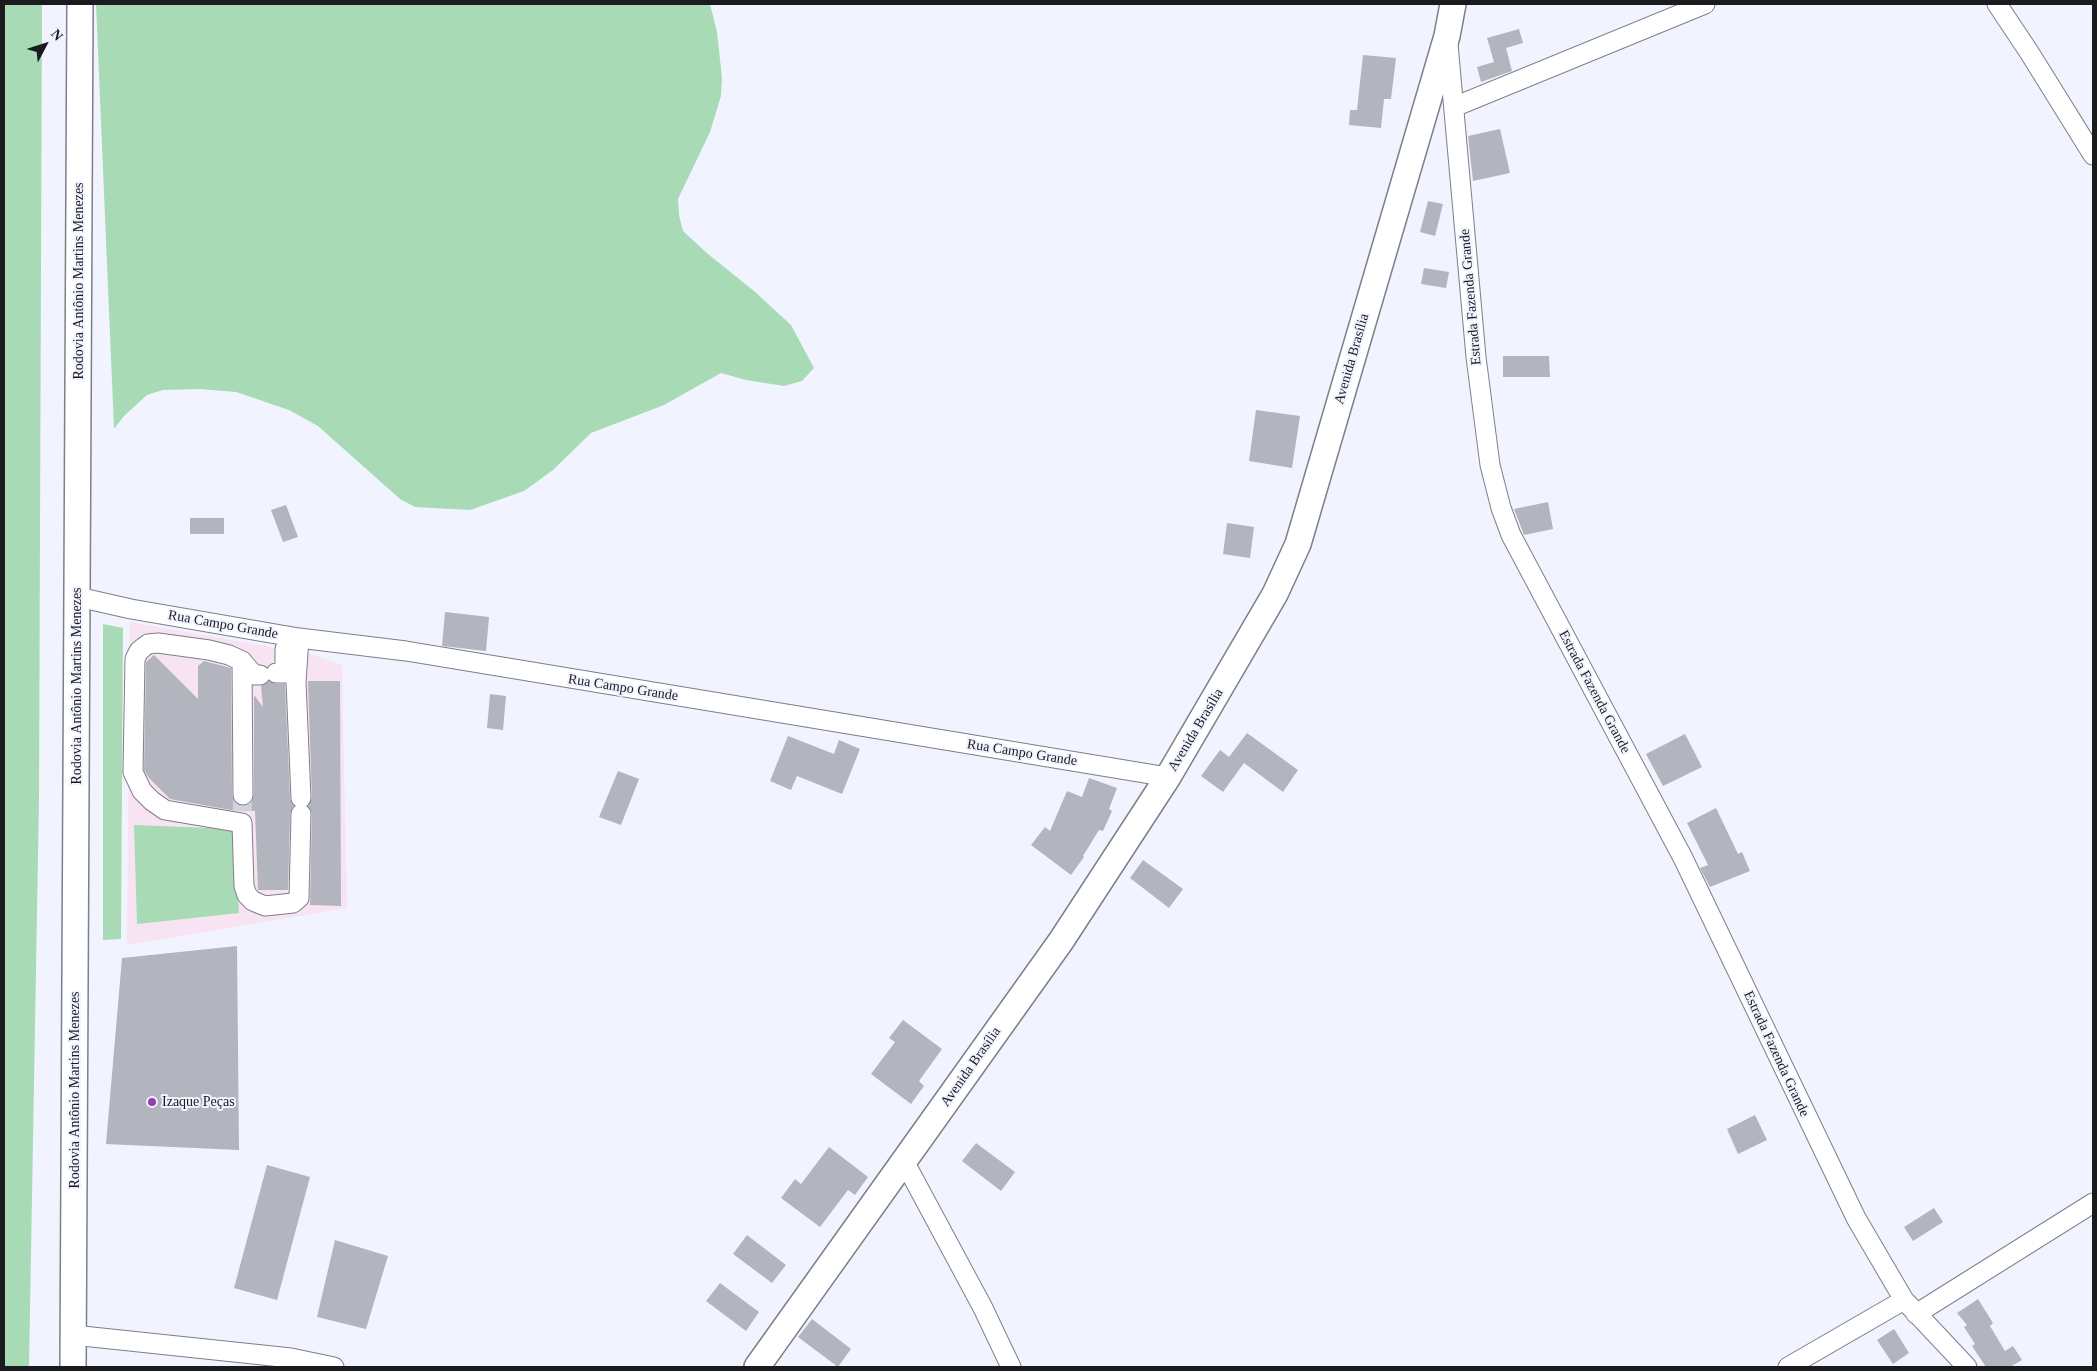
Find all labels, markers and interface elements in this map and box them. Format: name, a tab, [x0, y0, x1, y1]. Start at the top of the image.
north arrow	[20, 20, 70, 70]
text: N	[48, 26, 66, 44]
street label: Rodovia Antônio Martins Menezes	[71, 182, 87, 380]
street label: Estrada Fazenda Grande	[1457, 228, 1485, 366]
street label: Avenida Brasília	[1331, 312, 1373, 406]
street label: Rodovia Antônio Martins Menezes	[69, 587, 85, 785]
street label: Rua Campo Grande	[167, 607, 279, 643]
street label: Estrada Fazenda Grande	[1554, 628, 1634, 756]
street label: Rua Campo Grande	[567, 671, 679, 705]
street label: Avenida Brasília	[1165, 686, 1227, 774]
street label: Rua Campo Grande	[966, 736, 1078, 770]
street label: Estrada Fazenda Grande	[1739, 988, 1813, 1120]
street label: Rodovia Antônio Martins Menezes	[67, 991, 83, 1189]
street label: Avenida Brasília	[937, 1024, 1005, 1110]
place label: Izaque Peças	[162, 1094, 235, 1110]
marker: Izaque Peças	[146, 1096, 158, 1108]

